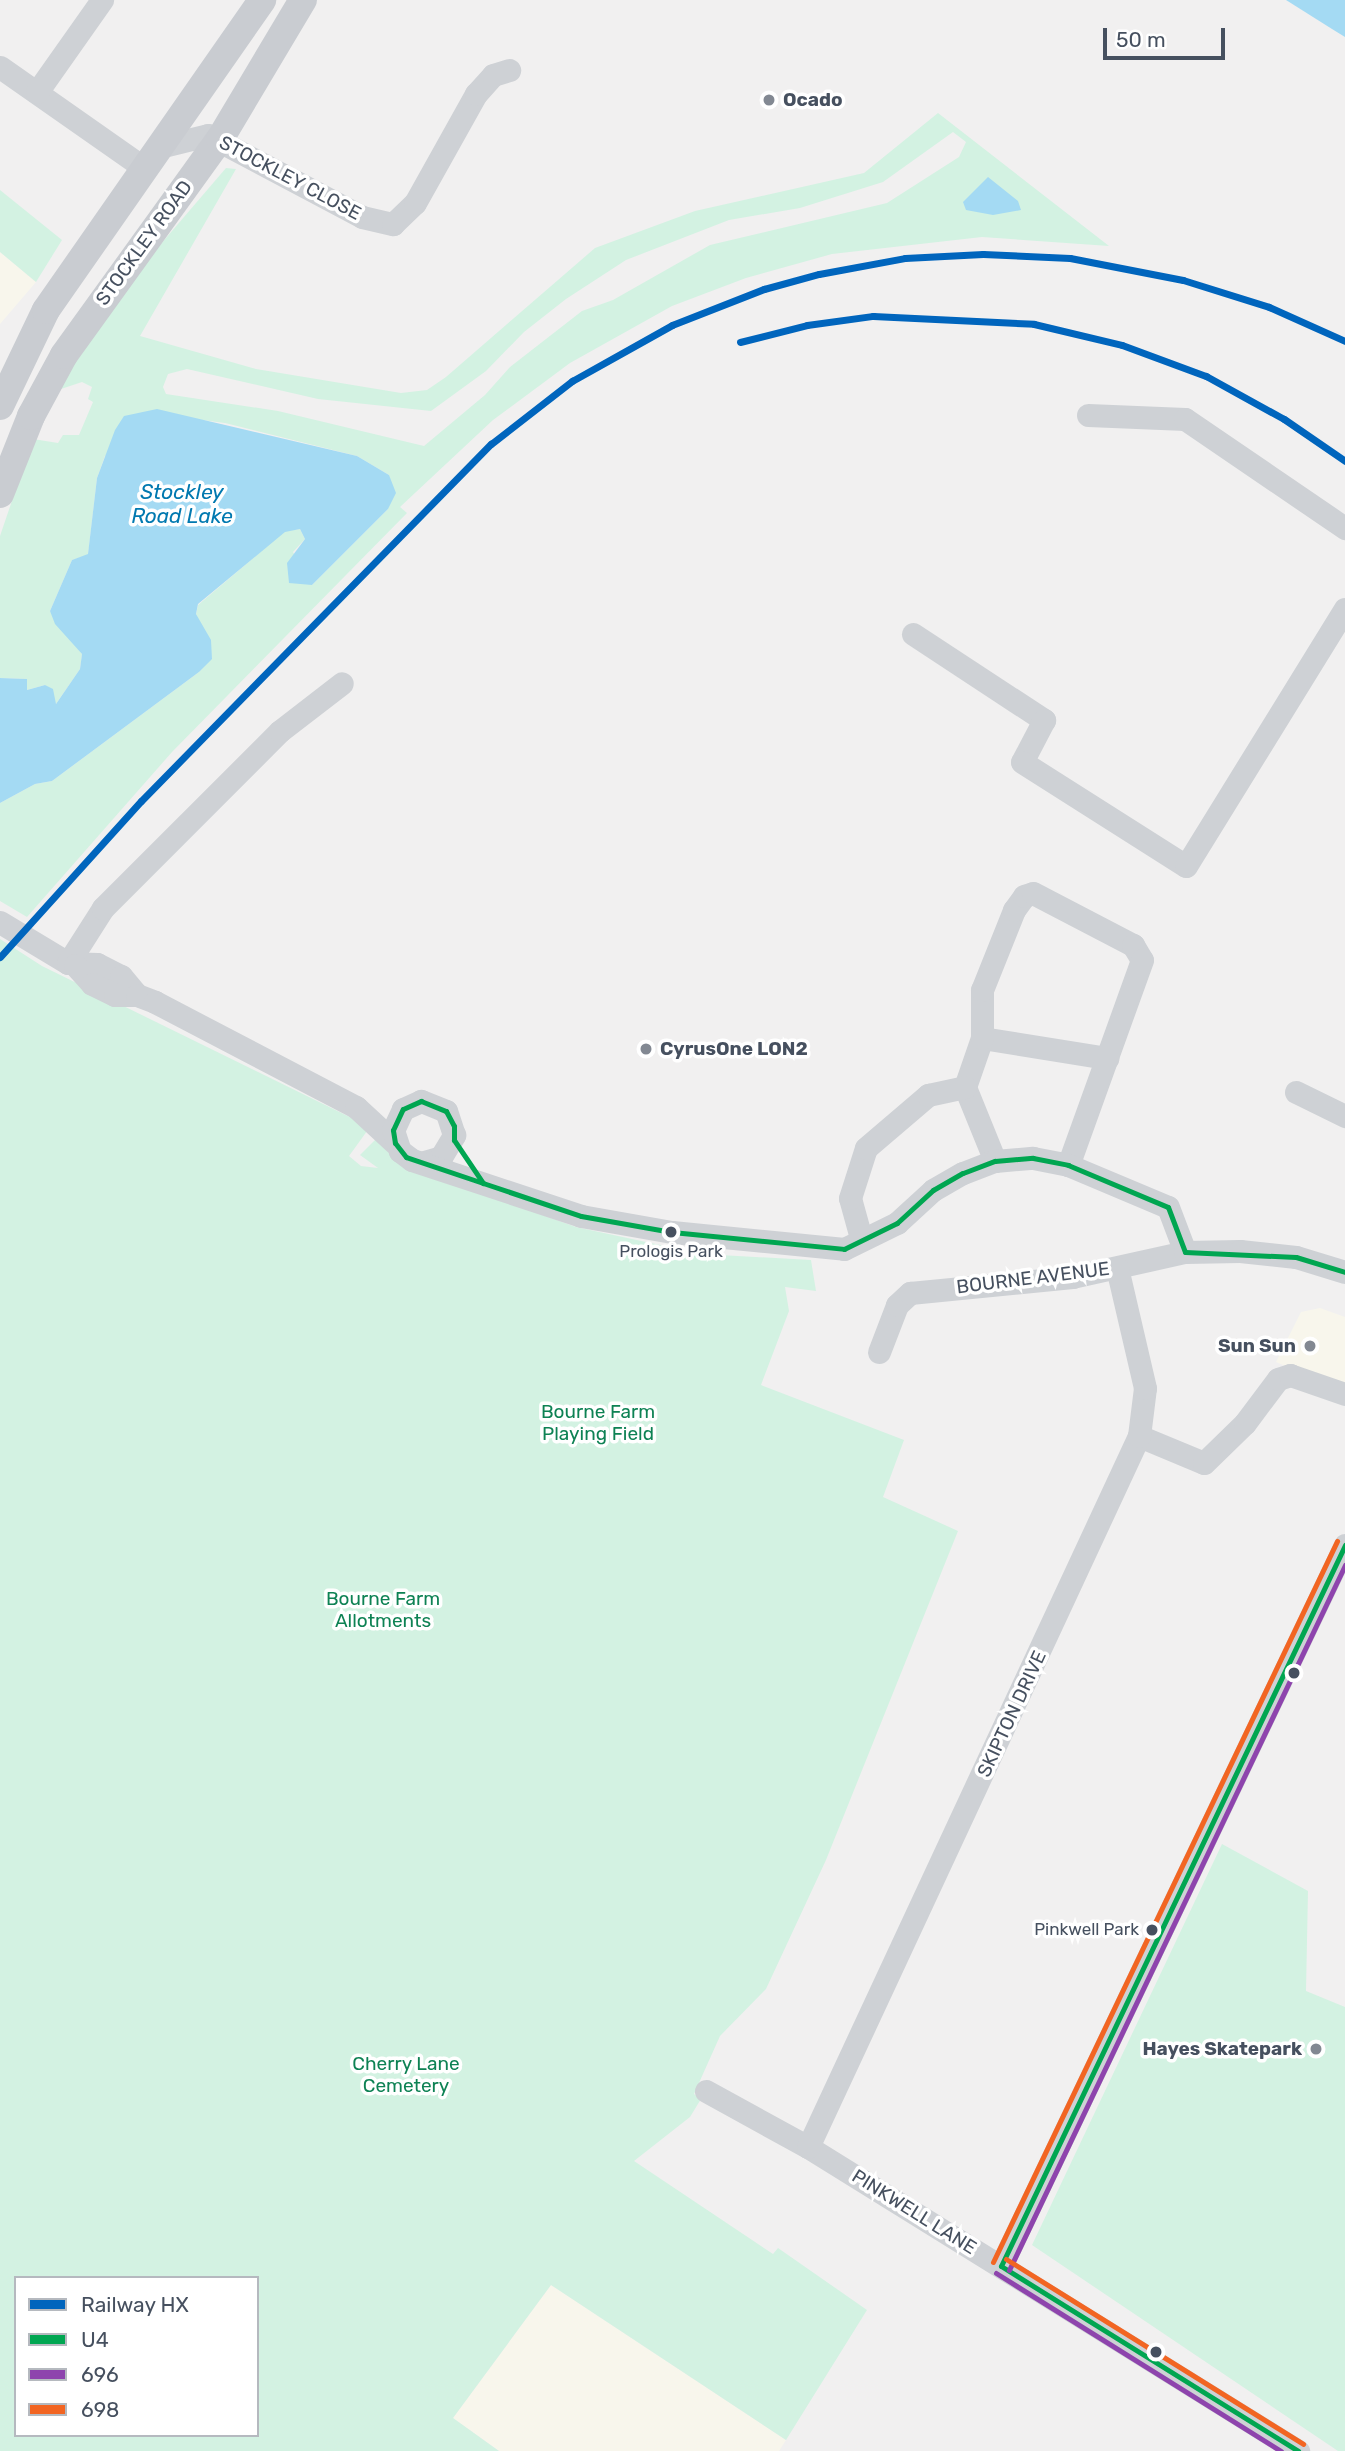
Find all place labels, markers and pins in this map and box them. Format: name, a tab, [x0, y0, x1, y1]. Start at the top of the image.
place label: Ocado	[783, 89, 843, 111]
marker: Ocado	[761, 92, 777, 108]
place label: CyrusOne LON2	[660, 1038, 808, 1060]
marker: CyrusOne LON2	[638, 1041, 654, 1057]
marker: Prologis Park	[664, 1225, 678, 1239]
place label: Prologis Park	[619, 1242, 723, 1262]
place label: Sun Sun	[1218, 1335, 1296, 1357]
marker: Sun Sun	[1302, 1338, 1318, 1354]
unlabelled marker	[1287, 1666, 1301, 1680]
place label: Pinkwell Park	[1034, 1920, 1139, 1940]
marker: Pinkwell Park	[1145, 1923, 1159, 1937]
place label: Hayes Skatepark	[1142, 2038, 1302, 2060]
marker: Hayes Skatepark	[1308, 2041, 1324, 2057]
unlabelled marker	[1149, 2345, 1163, 2359]

